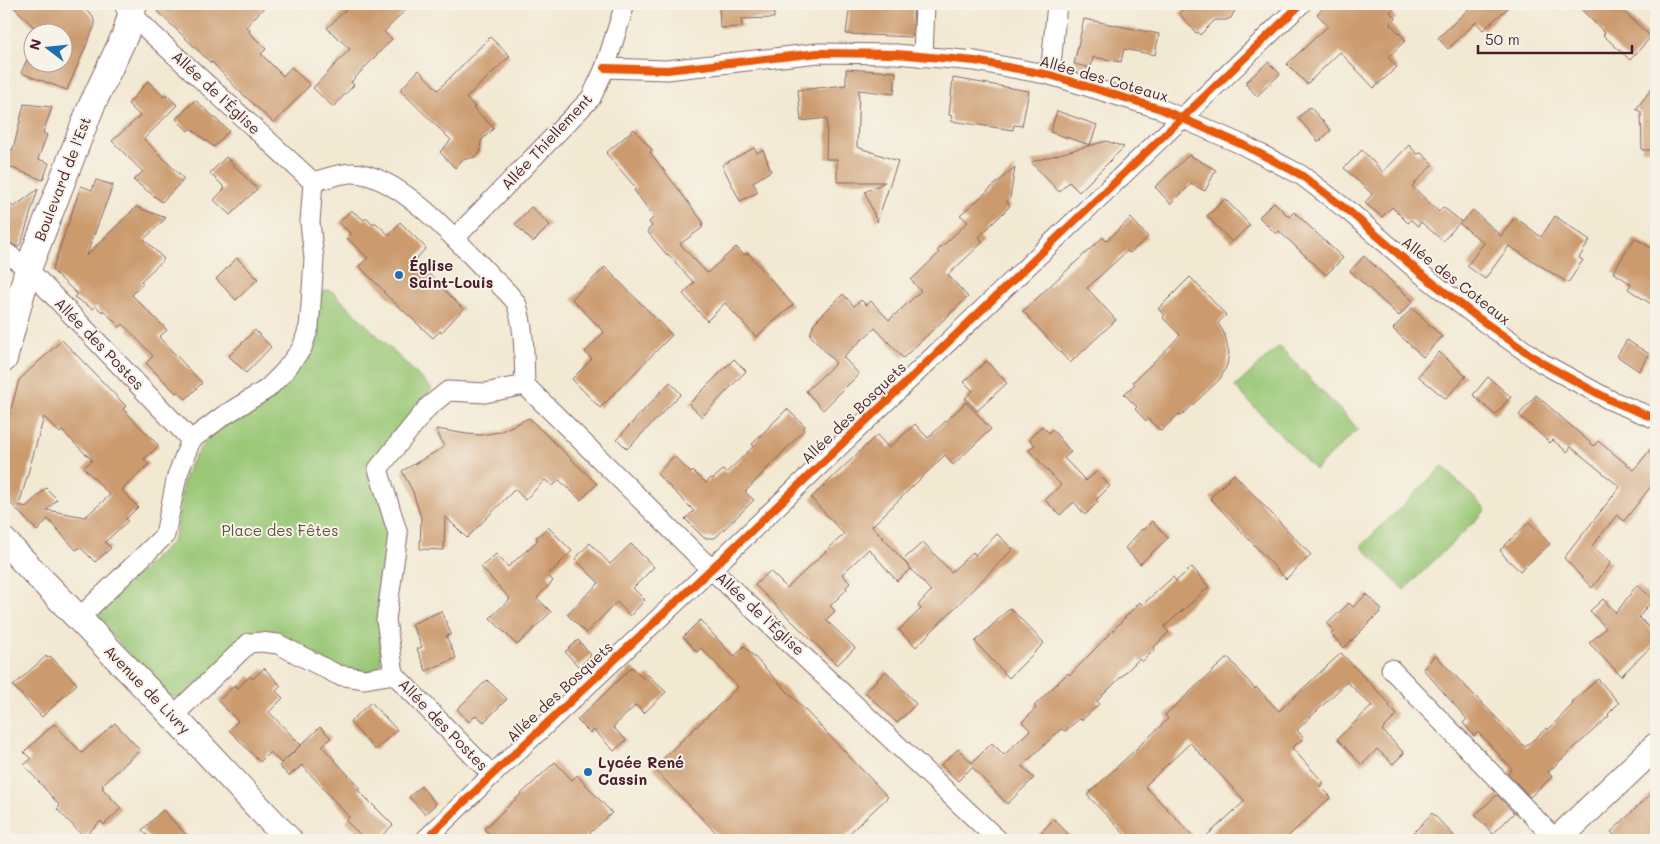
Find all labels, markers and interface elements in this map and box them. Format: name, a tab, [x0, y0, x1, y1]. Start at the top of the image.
north arrow	[22, 22, 72, 72]
scale bar	[1478, 22, 1631, 54]
text: 50 m	[1485, 29, 1520, 49]
text: N	[24, 37, 46, 52]
street label: Allée de l'Église	[168, 46, 265, 139]
street label: Allée des Coteaux	[1038, 50, 1171, 106]
street label: Allée Thiellement	[496, 89, 596, 194]
street label: Boulevard de l'Est	[29, 114, 95, 244]
street label: Allée des Coteaux	[1398, 231, 1515, 329]
place label: Église Saint-Louis	[409, 255, 493, 292]
marker: Église Saint-Louis	[393, 269, 405, 281]
street label: Allée des Postes	[51, 293, 149, 394]
street label: Allée des Bosquets	[796, 357, 910, 468]
park label: Place des Fêtes	[222, 520, 338, 540]
street label: Allée de l'Église	[712, 567, 809, 660]
street label: Allée des Bosquets	[502, 637, 617, 746]
street label: Avenue de Livry	[100, 641, 195, 738]
street label: Allée des Postes	[395, 674, 493, 775]
place label: Lycée René Cassin	[598, 752, 684, 789]
marker: Lycée René Cassin	[582, 766, 594, 778]

